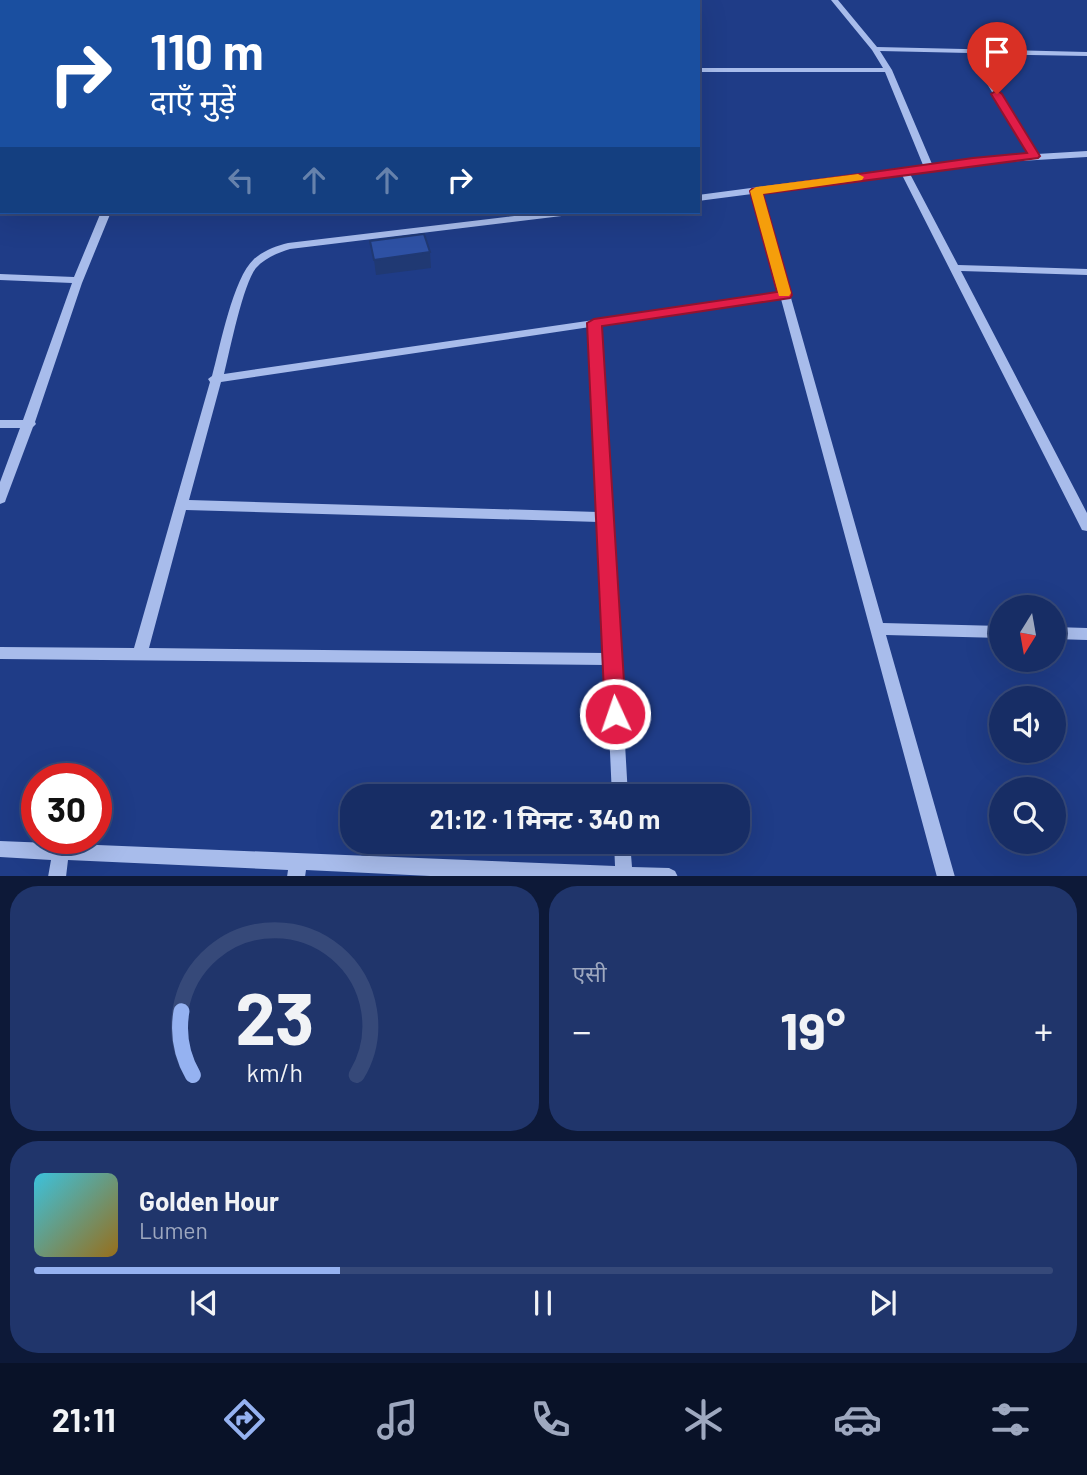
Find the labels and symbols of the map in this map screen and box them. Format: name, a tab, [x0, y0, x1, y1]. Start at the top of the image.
pin	[967, 22, 1027, 94]
north arrow	[989, 595, 1066, 672]
position arrow	[578, 677, 652, 751]
speed limit sign: 30	[21, 763, 112, 854]

